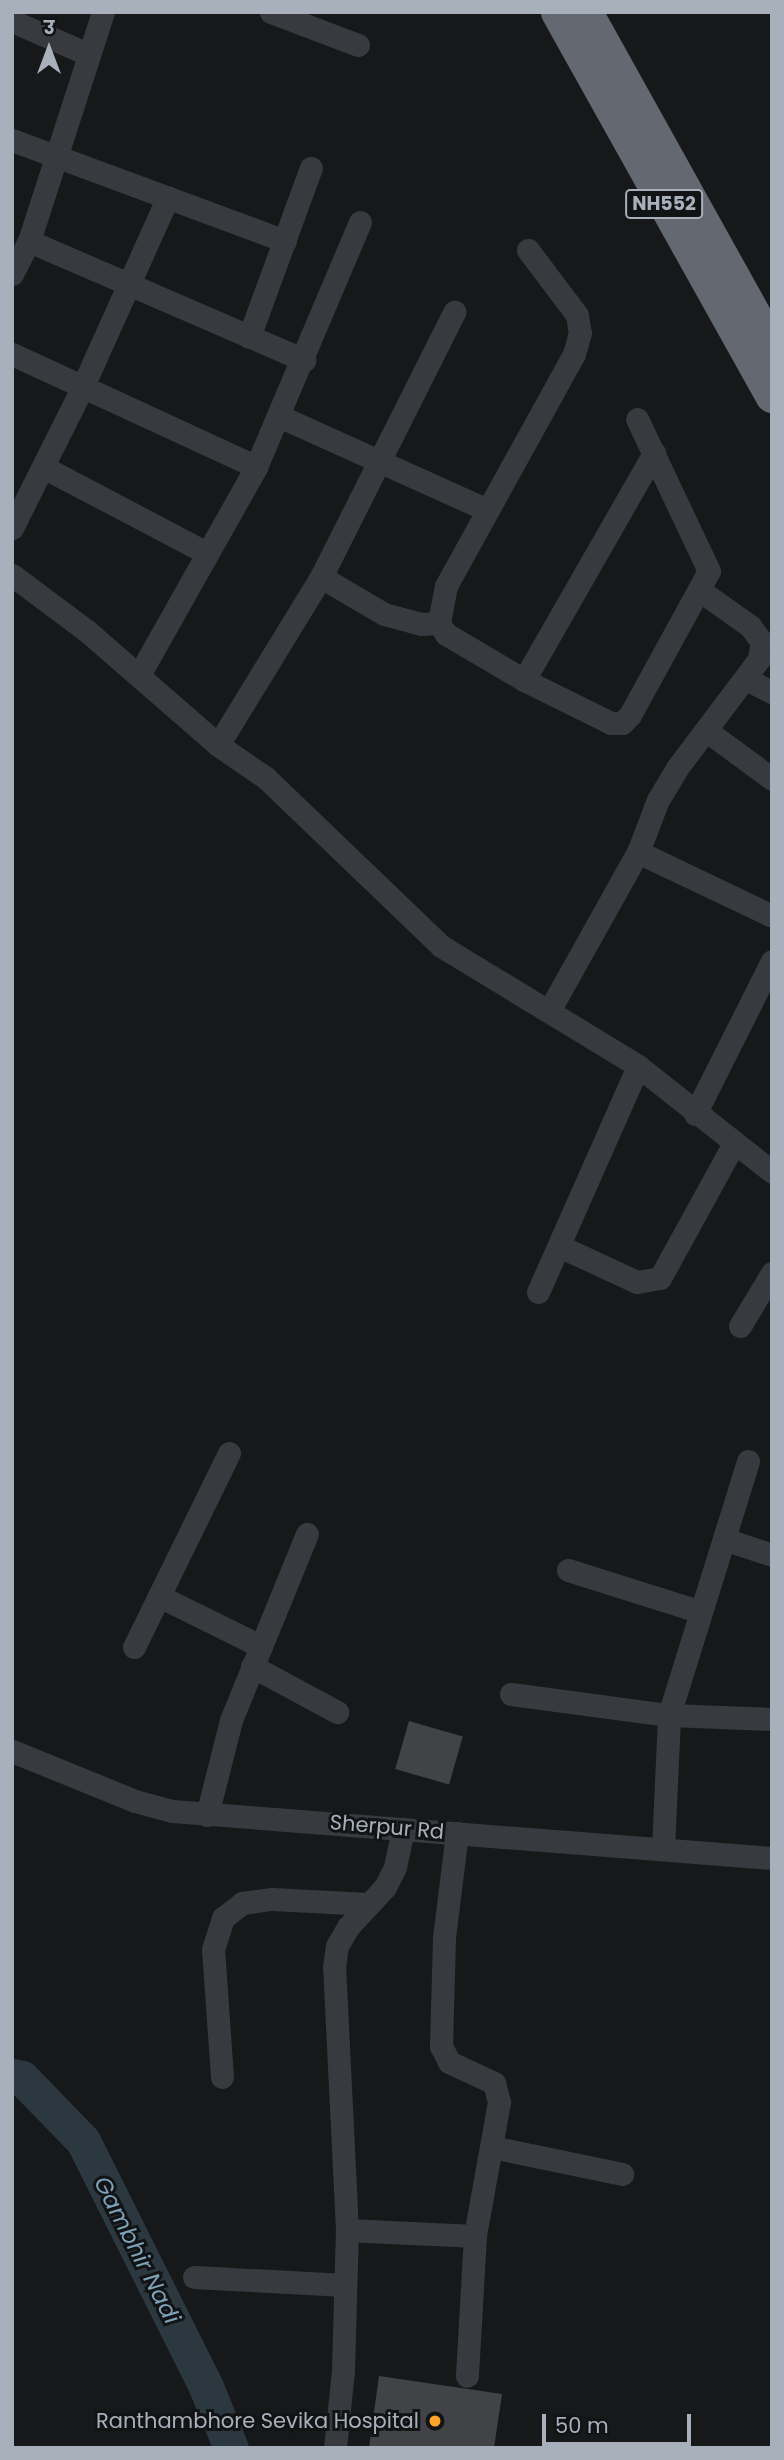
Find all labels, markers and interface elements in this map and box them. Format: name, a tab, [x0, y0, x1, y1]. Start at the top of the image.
north arrow	[14, 14, 84, 84]
text: उ	[44, 14, 54, 41]
road number: NH552	[624, 188, 704, 220]
street label: Sherpur Rd	[329, 1809, 445, 1845]
water label: Gambhir Nadi	[88, 2172, 186, 2328]
scale bar	[546, 2400, 695, 2444]
place label: Ranthambhore Sevika Hospital	[96, 2408, 419, 2434]
marker: Ranthambhore Sevika Hospital	[425, 2411, 445, 2431]
text: 50 m	[555, 2411, 609, 2440]

